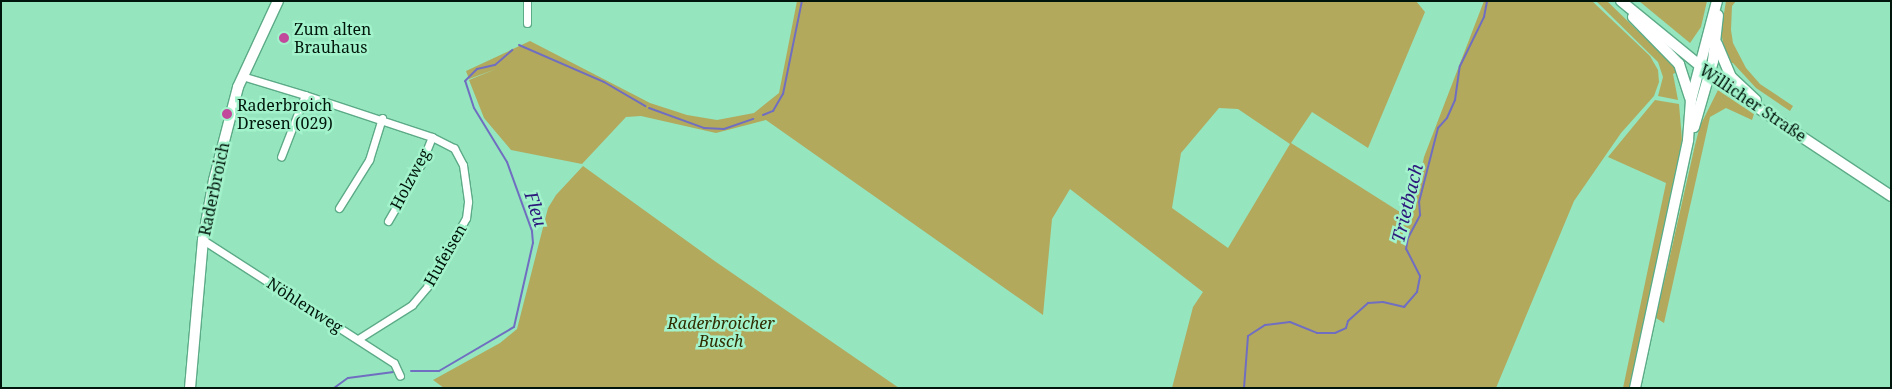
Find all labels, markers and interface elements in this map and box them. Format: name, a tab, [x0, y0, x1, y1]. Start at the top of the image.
place label: Zum alten Brauhaus	[294, 19, 371, 57]
marker: Zum alten Brauhaus	[278, 32, 290, 44]
street label: Willicher Straße	[1696, 60, 1810, 146]
place label: Raderbroich Dresen (029)	[237, 95, 333, 133]
marker: Raderbroich Dresen (029)	[221, 108, 233, 120]
street label: Raderbroich	[195, 140, 233, 238]
street label: Holzweg	[386, 145, 434, 213]
water label: Trietbach	[1387, 161, 1427, 245]
water label: Fleu	[520, 189, 552, 229]
street label: Hufeisen	[420, 221, 470, 289]
street label: Nöhlenweg	[264, 273, 346, 337]
park label: Raderbroicher Busch	[667, 313, 775, 351]

